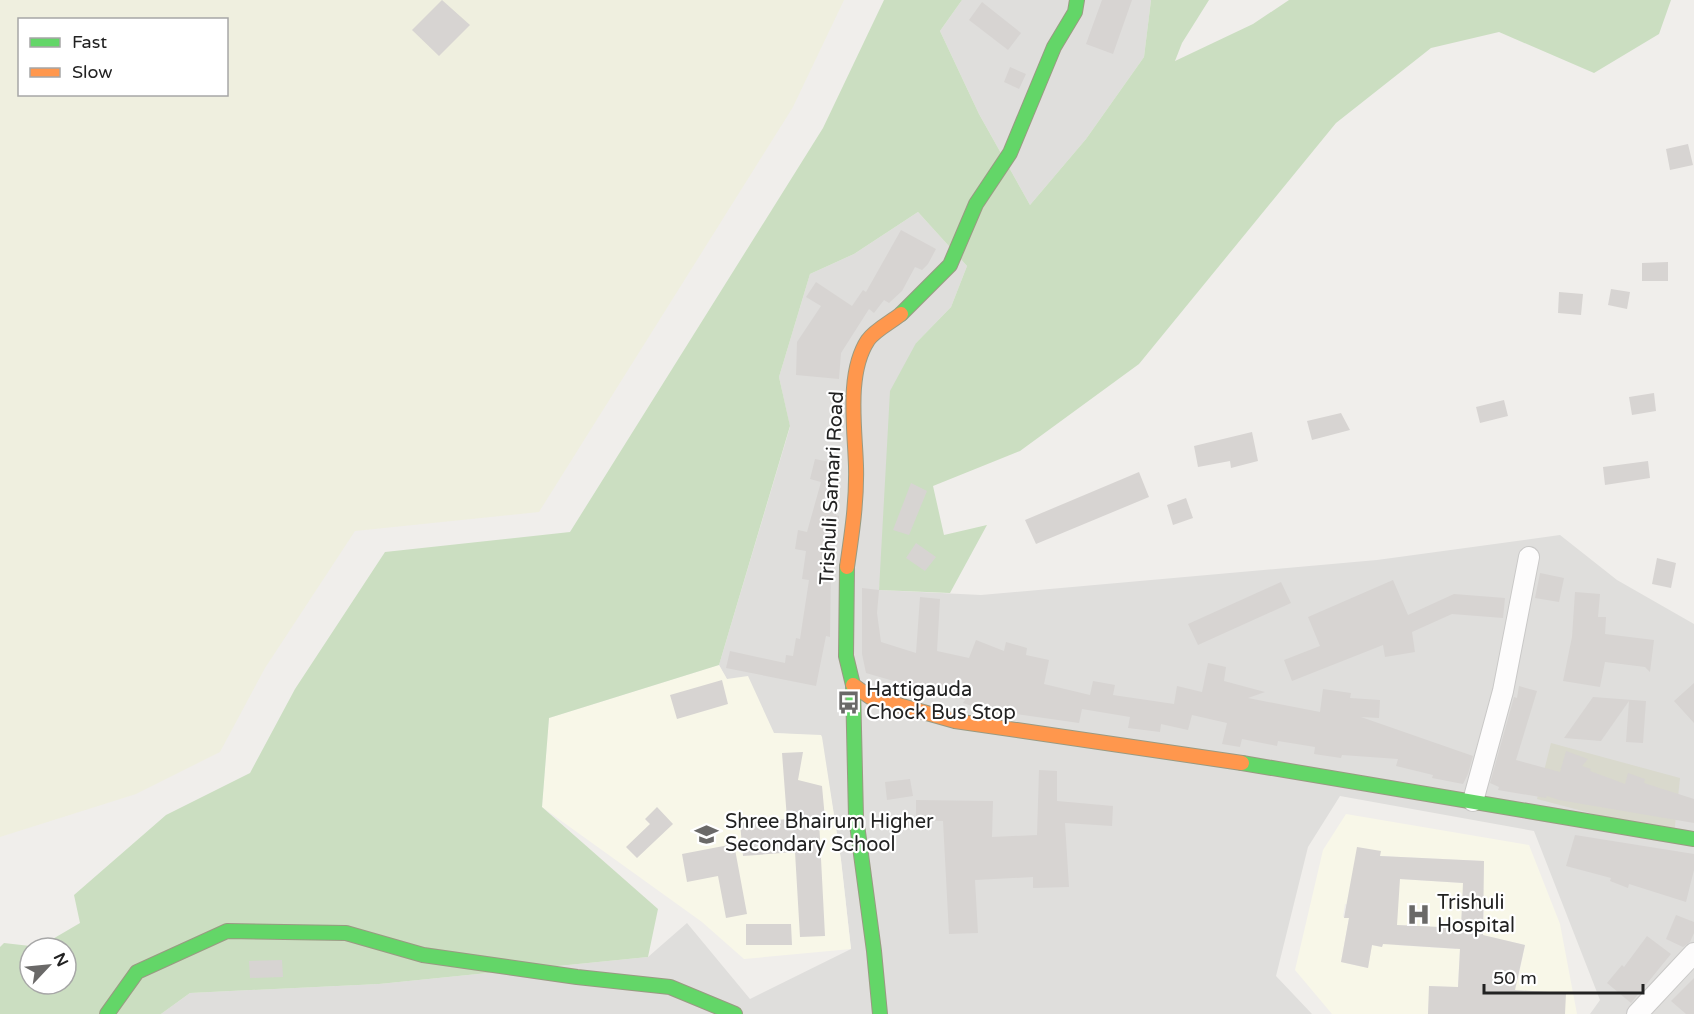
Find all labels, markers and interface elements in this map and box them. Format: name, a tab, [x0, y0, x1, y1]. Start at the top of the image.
legend	[18, 18, 228, 96]
text: Fast	[72, 31, 107, 53]
text: Slow	[72, 61, 113, 83]
street label: Trishuli Samari Road	[815, 391, 849, 585]
place label: Hattigauda Chock Bus Stop	[866, 678, 1016, 725]
bus stop icon: Hattigauda Chock Bus Stop	[835, 689, 861, 715]
place label: Shree Bhairum Higher Secondary School	[725, 810, 934, 857]
school or university icon: Shree Bhairum Higher Secondary School	[694, 821, 720, 847]
place label: Trishuli Hospital	[1437, 891, 1515, 938]
hospital icon: Trishuli Hospital	[1406, 901, 1432, 927]
north arrow	[18, 936, 78, 996]
text: N	[49, 950, 72, 970]
scale bar	[1484, 957, 1643, 995]
text: 50 m	[1493, 967, 1537, 989]

